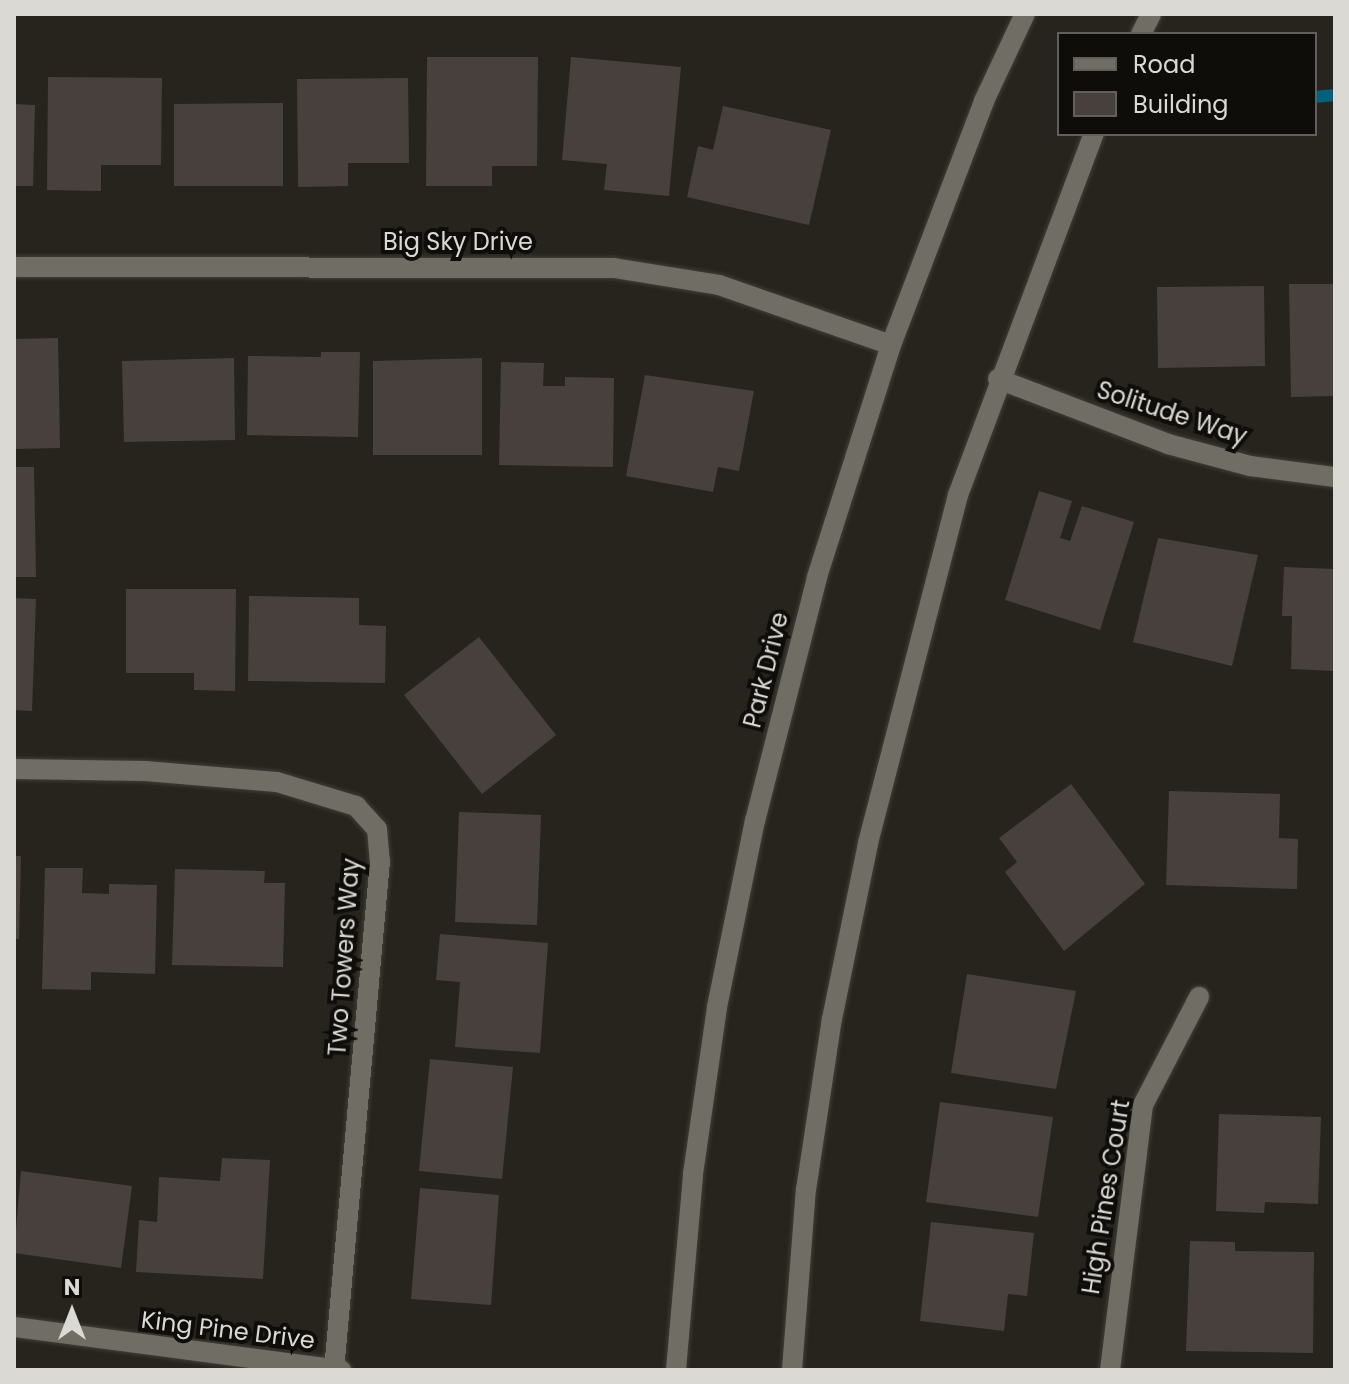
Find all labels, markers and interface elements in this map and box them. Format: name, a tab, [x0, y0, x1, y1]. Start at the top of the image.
legend	[1057, 32, 1317, 136]
text: Road	[1133, 48, 1195, 81]
text: Building	[1133, 88, 1229, 121]
street label: Big Sky Drive	[383, 228, 533, 256]
street label: Solitude Way	[1093, 375, 1251, 451]
street label: Park Drive	[738, 609, 794, 731]
street label: Two Towers Way	[323, 857, 365, 1057]
street label: High Pines Court	[1076, 1098, 1136, 1296]
north arrow	[32, 1272, 112, 1352]
text: N	[64, 1272, 80, 1303]
street label: King Pine Drive	[139, 1305, 317, 1355]

